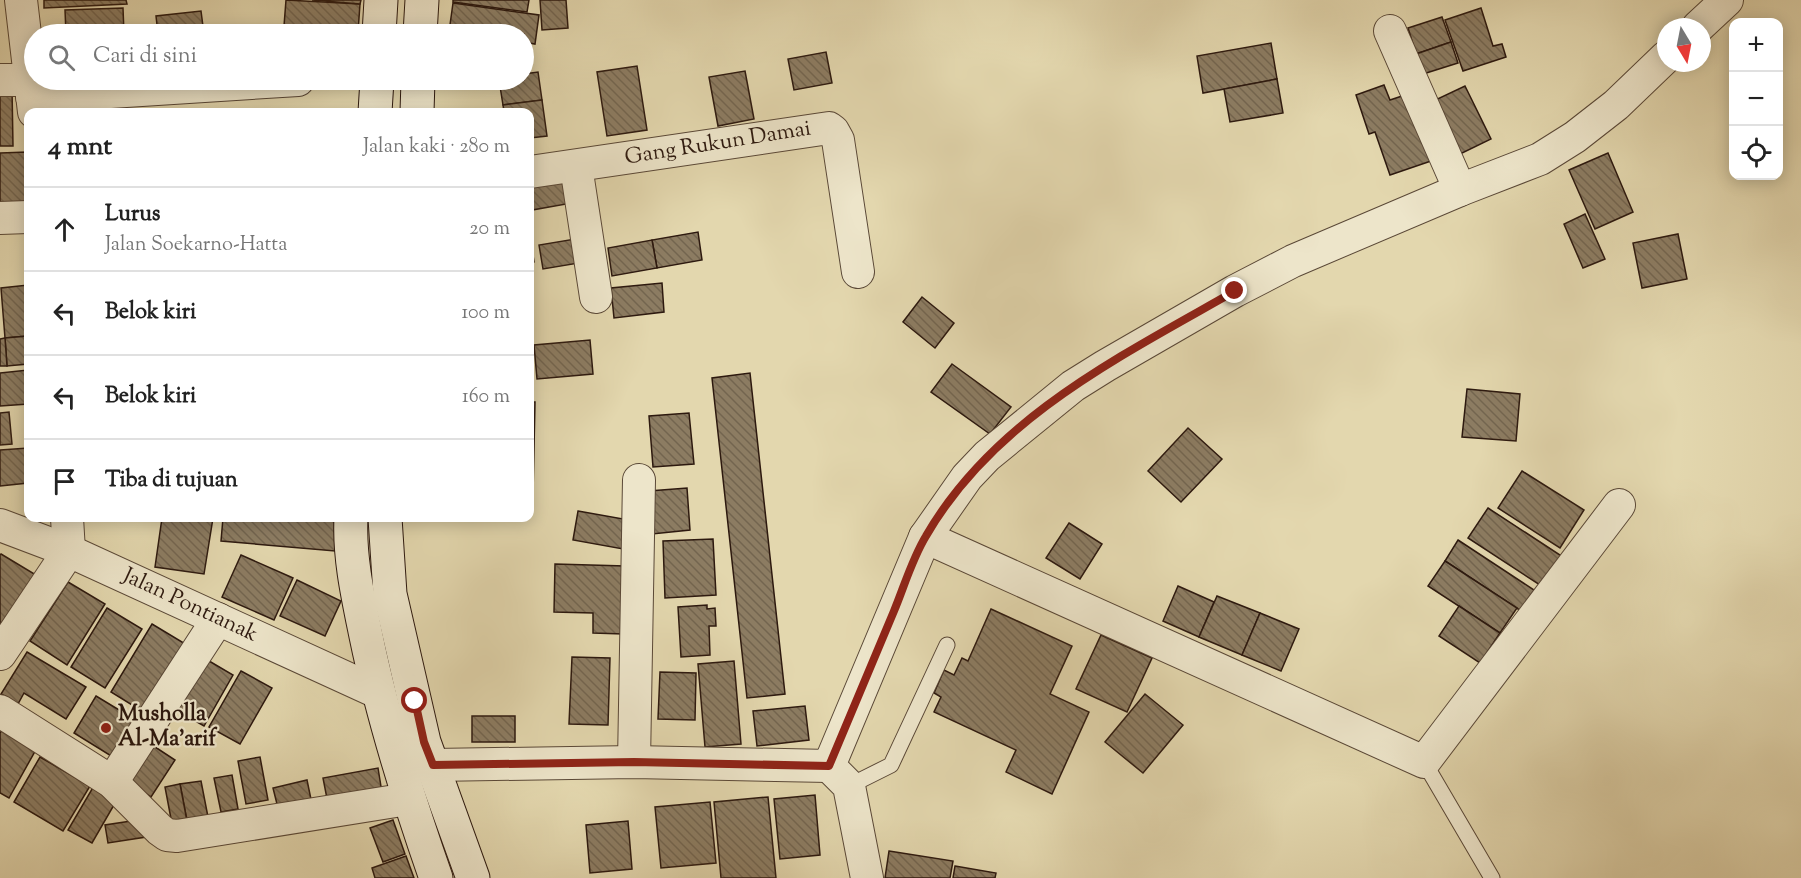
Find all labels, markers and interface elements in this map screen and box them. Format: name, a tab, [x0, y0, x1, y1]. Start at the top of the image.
north arrow	[1657, 18, 1711, 72]
map controls	[1729, 18, 1783, 180]
button: +	[1729, 18, 1783, 72]
search box	[24, 24, 534, 90]
icon: search	[45, 41, 78, 74]
text: Cari di sini	[93, 41, 197, 73]
button: −	[1729, 72, 1783, 126]
street label: Gang Rukun Damai	[623, 113, 813, 175]
button: locate	[1729, 126, 1783, 180]
text: 4 mnt	[48, 129, 112, 166]
text: Jalan kaki · 280 m	[363, 133, 510, 162]
text: Lurus	[105, 199, 161, 231]
icon: ahead	[48, 213, 81, 246]
text: 20 m	[469, 215, 510, 244]
text: Jalan Soekarno-Hatta	[105, 231, 287, 260]
route end	[1221, 277, 1247, 303]
icon: left	[48, 297, 81, 330]
text: Belok kiri	[105, 297, 196, 329]
text: 100 m	[461, 299, 510, 328]
icon: left	[48, 381, 81, 414]
text: Belok kiri	[105, 381, 196, 413]
text: 160 m	[462, 383, 510, 412]
icon: arrive	[48, 465, 81, 498]
text: Tiba di tujuan	[105, 465, 238, 497]
street label: Jalan Pontianak	[116, 560, 263, 651]
route start	[401, 687, 427, 713]
place label: Musholla Al-Ma'arif	[118, 699, 217, 756]
marker: Musholla Al-Ma'arif	[99, 721, 113, 735]

